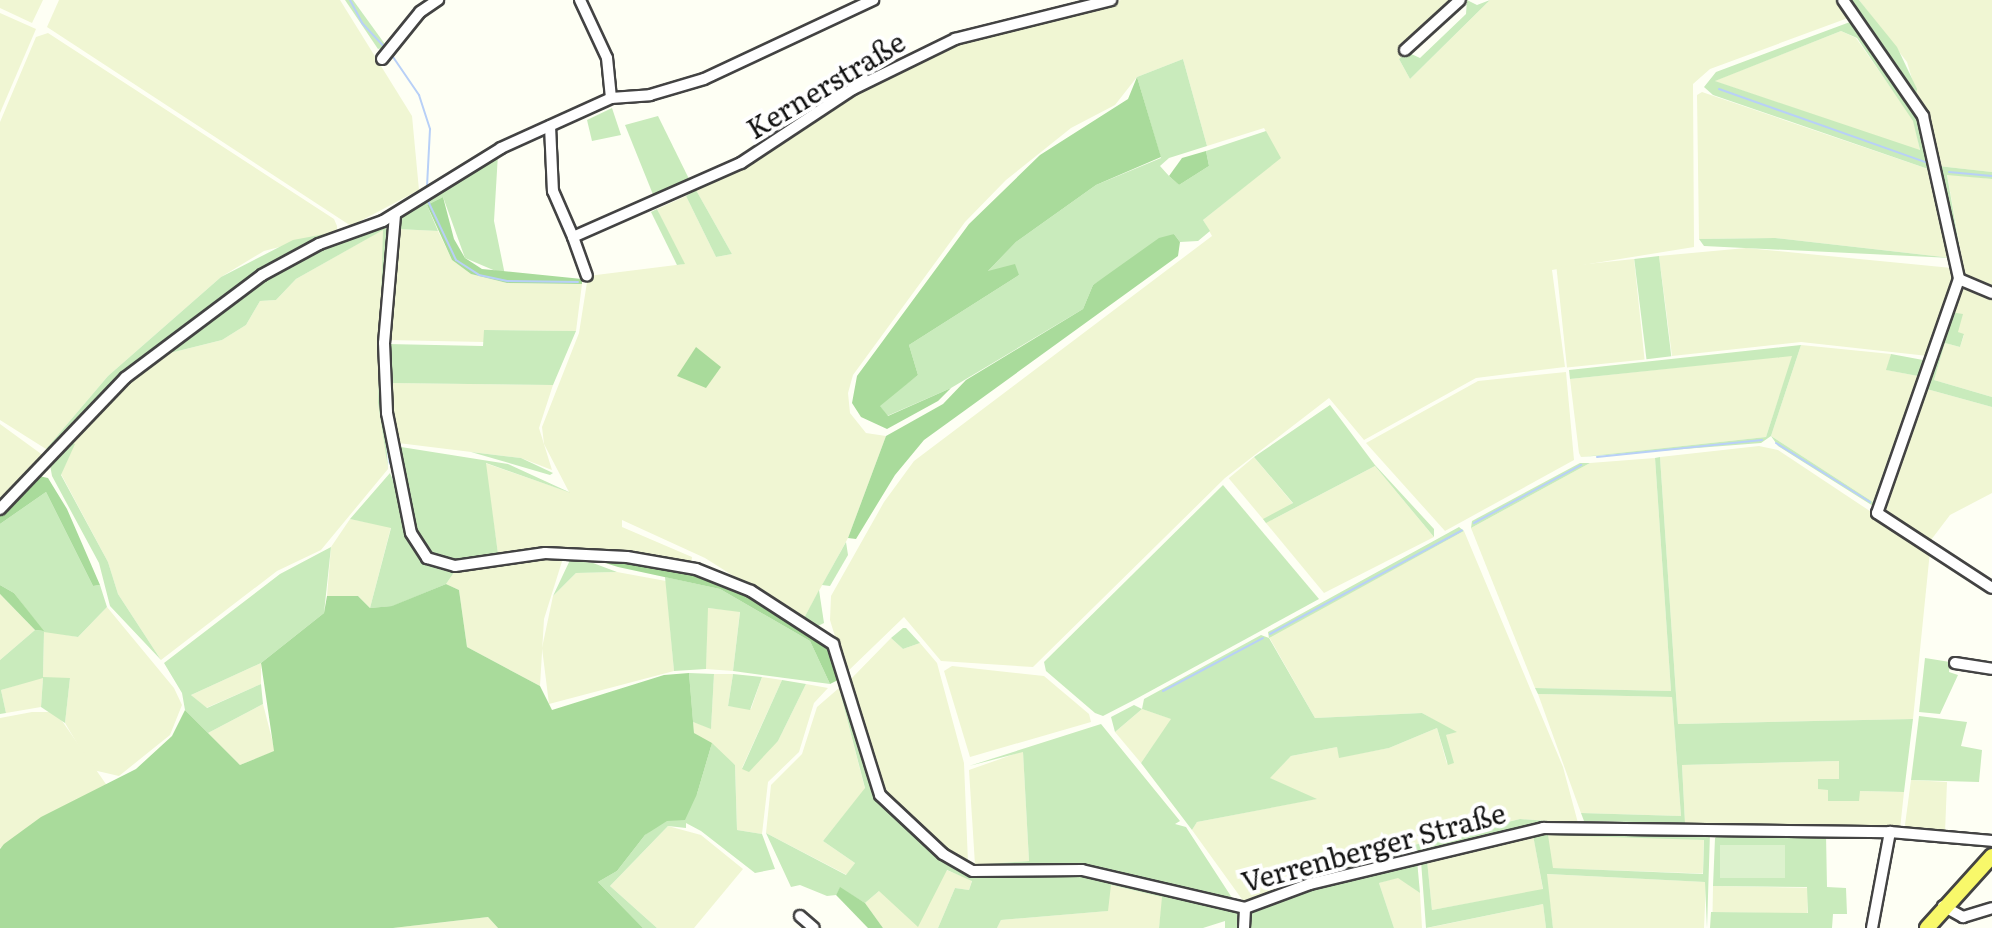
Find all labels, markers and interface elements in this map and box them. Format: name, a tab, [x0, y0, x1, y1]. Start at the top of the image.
street label: Kernerstraße	[740, 24, 910, 144]
street label: Verrenberger Straße	[1237, 795, 1509, 897]

